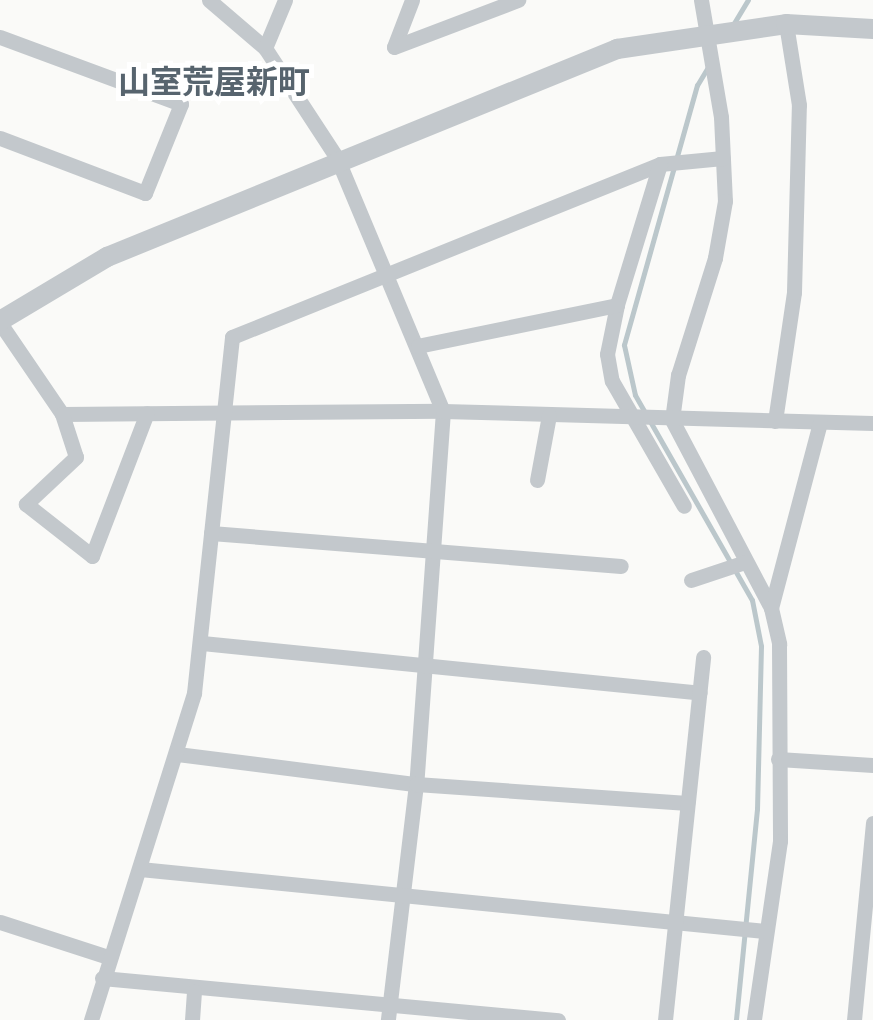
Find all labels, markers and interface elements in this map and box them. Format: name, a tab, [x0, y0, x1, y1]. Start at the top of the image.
district label: 山室荒屋新町	[118, 62, 310, 100]

